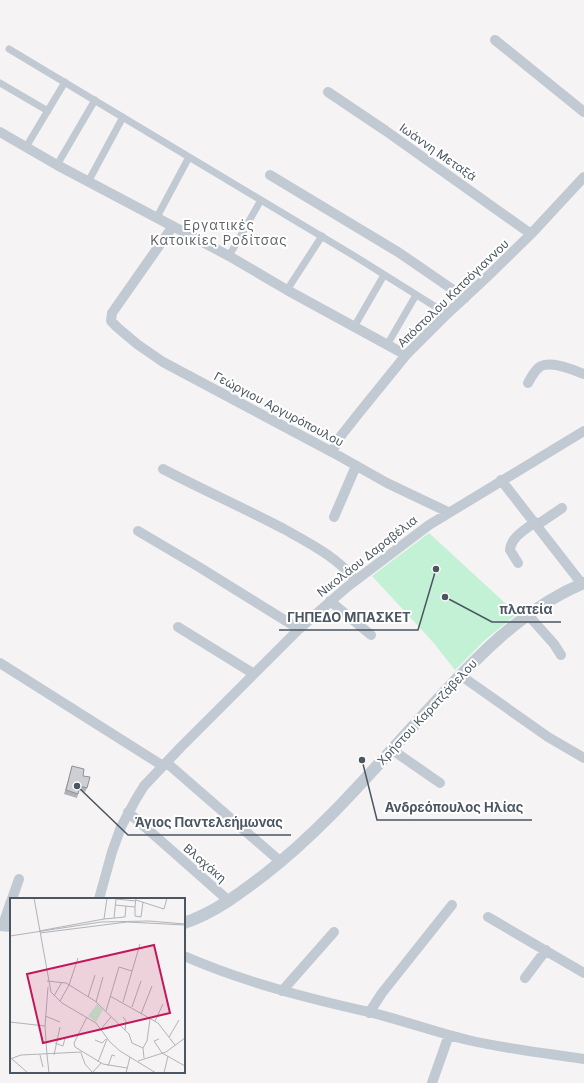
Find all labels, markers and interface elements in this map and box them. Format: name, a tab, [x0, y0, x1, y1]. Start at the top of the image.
street label: Ιωάννη Μεταξά	[397, 120, 479, 184]
district label: Εργατικές Κατοικίες Ροδίτσας	[150, 217, 288, 248]
street label: Απόστολου Κατσόγιαννου	[394, 236, 512, 350]
street label: Γεώργιου Αργυρόπουλου	[212, 368, 346, 450]
street label: Νικολάου Δαραβέλια	[314, 512, 420, 600]
callout: πλατεία	[492, 597, 561, 622]
text: πλατεία	[500, 601, 552, 617]
callout: ΓΗΠΕΔΟ ΜΠΑΣΚΕΤ	[279, 605, 418, 630]
text: ΓΗΠΕΔΟ ΜΠΑΣΚΕΤ	[287, 609, 411, 625]
street label: Χρήστου Καρατζάβελου	[374, 656, 480, 768]
callout: Ανδρεόπουλος Ηλίας	[377, 795, 532, 820]
text: Ανδρεόπουλος Ηλίας	[385, 799, 524, 815]
callout: Άγιος Παντελεήμωνας	[128, 810, 291, 835]
text: Άγιος Παντελεήμωνας	[135, 814, 283, 830]
street label: Βλαχάκη	[181, 840, 229, 886]
inset map	[10, 898, 185, 1073]

